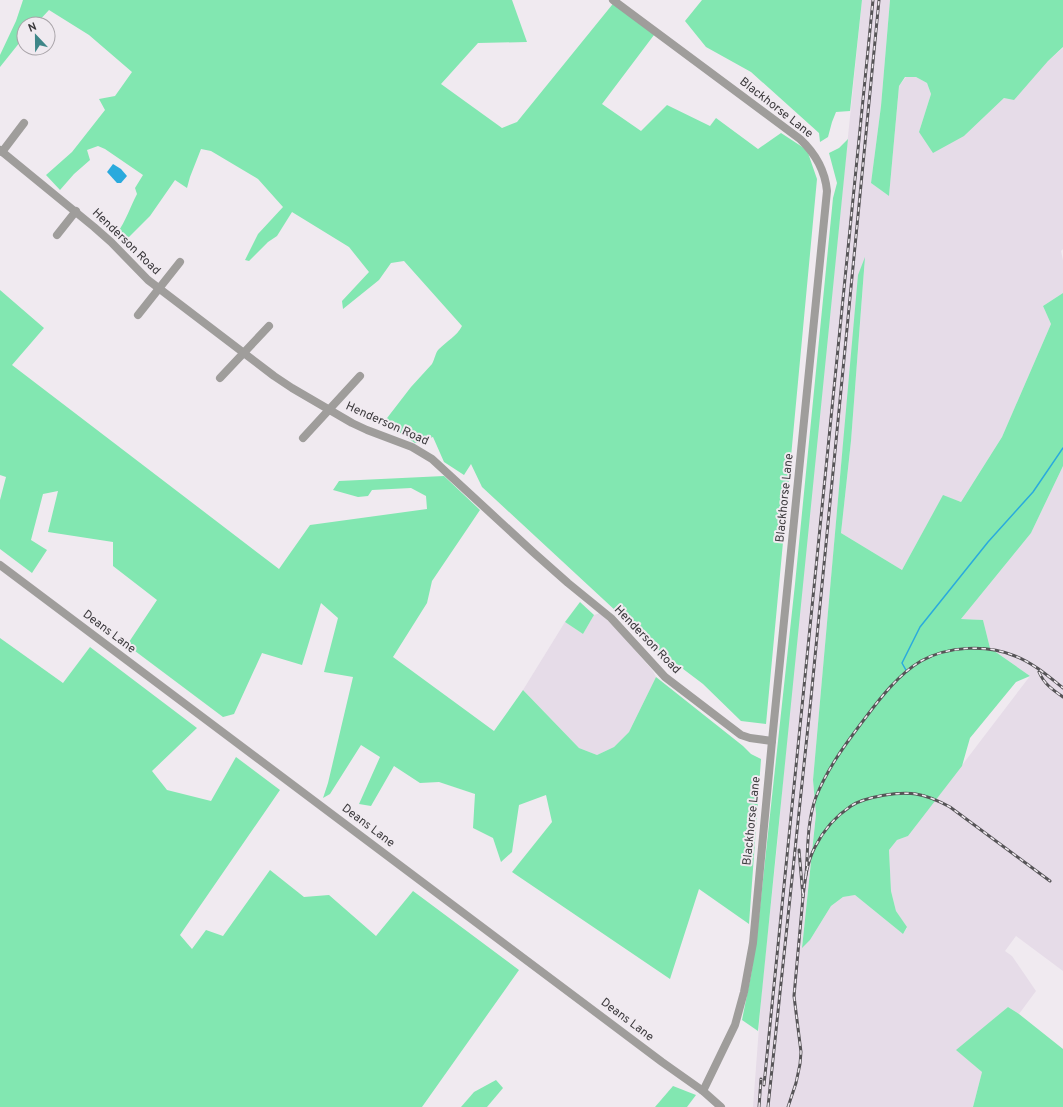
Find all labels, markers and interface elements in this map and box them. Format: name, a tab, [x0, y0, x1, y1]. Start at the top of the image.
north arrow	[16, 16, 56, 56]
text: N	[26, 20, 39, 36]
street label: Blackhorse Lane	[736, 74, 816, 142]
street label: Henderson Road	[88, 205, 164, 279]
street label: Henderson Road	[343, 399, 431, 449]
street label: Blackhorse Lane	[772, 453, 798, 543]
street label: Henderson Road	[610, 602, 684, 678]
street label: Deans Lane	[79, 607, 139, 657]
street label: Blackhorse Lane	[739, 776, 765, 866]
street label: Deans Lane	[338, 801, 398, 851]
street label: Deans Lane	[597, 995, 657, 1045]

